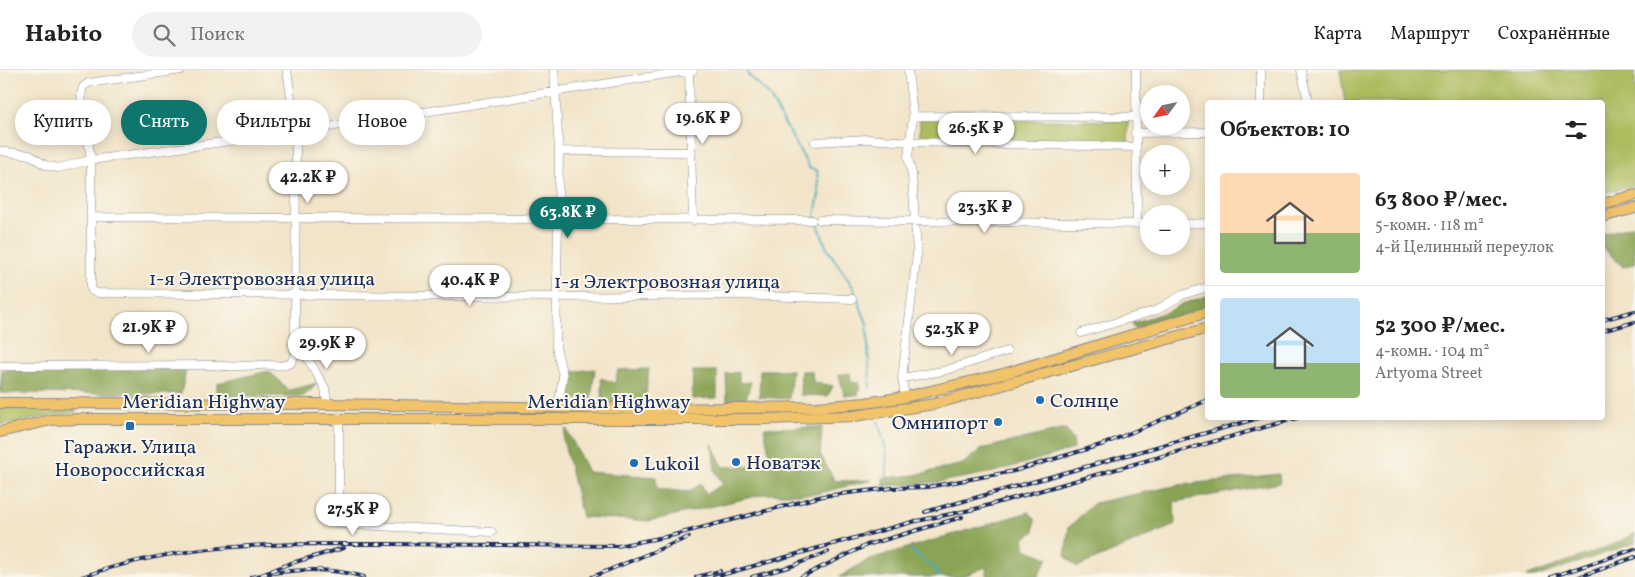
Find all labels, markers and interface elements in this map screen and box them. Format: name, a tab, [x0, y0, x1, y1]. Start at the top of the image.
search box	[132, 12, 482, 57]
text: Habito	[25, 18, 102, 52]
icon: search	[150, 21, 178, 49]
text: Поиск	[190, 22, 245, 48]
text: Карта	[1313, 22, 1362, 47]
text: Маршрут	[1390, 22, 1470, 47]
text: Сохранённые	[1498, 22, 1610, 47]
north arrow	[1140, 85, 1190, 135]
map controls	[1140, 85, 1190, 255]
chip: Купить	[15, 100, 111, 145]
chip: Снять	[121, 100, 207, 145]
chip: Фильтры	[217, 100, 329, 145]
chip: Новое	[339, 100, 425, 145]
pin: 19.6K ₽	[657, 102, 749, 145]
text: 19.6K ₽	[676, 108, 730, 130]
pin: 26.5K ₽	[930, 112, 1022, 155]
text: Объектов: 10	[1220, 116, 1350, 145]
icon: filters	[1562, 116, 1590, 144]
text: 26.5K ₽	[949, 118, 1003, 140]
button: +	[1140, 145, 1190, 195]
pin: 42.2K ₽	[262, 162, 354, 204]
text: 42.2K ₽	[280, 167, 336, 189]
text: 63 800 ₽/мес.	[1375, 186, 1508, 215]
pin: 23.3K ₽	[939, 191, 1031, 234]
icon: home	[1260, 193, 1320, 253]
pin: 63.8K ₽	[522, 196, 614, 239]
text: 23.3K ₽	[958, 197, 1012, 219]
text: 63.8K ₽	[540, 202, 596, 224]
button: −	[1140, 205, 1190, 255]
text: 5-комн. · 118 m²	[1375, 215, 1484, 237]
text: 4-й Целинный переулок	[1375, 237, 1553, 259]
pin: 40.4K ₽	[424, 264, 516, 307]
street label: 1-я Электровозная улица	[149, 266, 375, 294]
street label: 1-я Электровозная улица	[554, 269, 780, 297]
text: 40.4K ₽	[440, 270, 500, 292]
pin: 21.9K ₽	[103, 312, 195, 354]
text: 52 300 ₽/мес.	[1375, 312, 1506, 341]
pin: 52.3K ₽	[906, 314, 998, 356]
text: 21.9K ₽	[122, 317, 176, 339]
icon: home	[1260, 318, 1320, 378]
text: 52.3K ₽	[925, 319, 979, 341]
pin: 29.9K ₽	[281, 328, 373, 370]
text: 29.9K ₽	[299, 333, 355, 355]
text: 4-комн. · 104 m²	[1375, 341, 1489, 363]
text: Artyoma Street	[1375, 363, 1483, 385]
place label: Солнце	[1050, 388, 1119, 416]
street label: Meridian Highway	[122, 389, 286, 417]
street label: Meridian Highway	[527, 389, 691, 417]
marker: Солнце	[1034, 394, 1046, 406]
place label: Омнипорт	[892, 410, 988, 438]
marker: Омнипорт	[992, 416, 1004, 428]
marker: Гаражи. Улица Новороссийская	[124, 420, 136, 432]
place label: Гаражи. Улица Новороссийская	[55, 434, 205, 485]
place label: Новатэк	[746, 450, 821, 478]
place label: Lukoil	[644, 451, 700, 479]
marker: Новатэк	[730, 456, 742, 468]
marker: Lukoil	[628, 457, 640, 469]
pin: 27.5K ₽	[307, 494, 399, 536]
text: 27.5K ₽	[327, 499, 379, 521]

